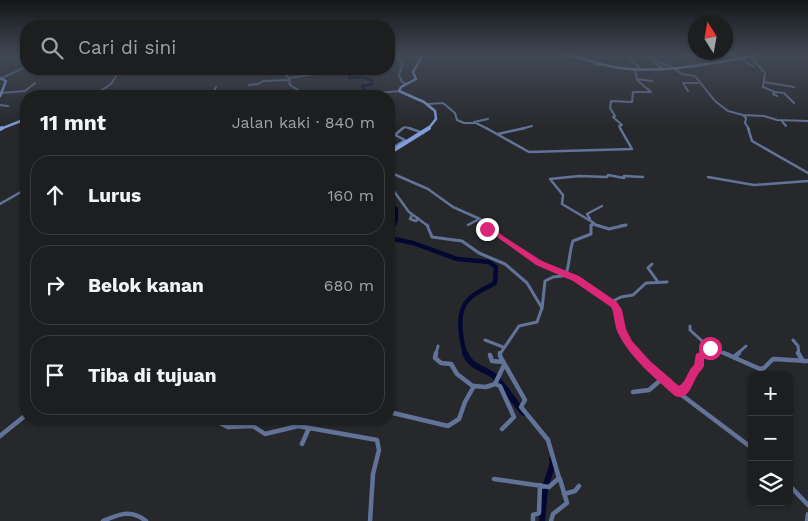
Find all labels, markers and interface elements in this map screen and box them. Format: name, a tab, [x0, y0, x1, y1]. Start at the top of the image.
north arrow	[688, 15, 733, 60]
search box	[20, 20, 395, 75]
icon: search	[38, 34, 66, 62]
text: Cari di sini	[78, 36, 176, 59]
text: 11 mnt	[40, 110, 106, 135]
text: Jalan kaki · 840 m	[232, 113, 375, 132]
icon: ahead	[41, 181, 69, 209]
text: Lurus	[88, 184, 141, 207]
text: 160 m	[327, 186, 374, 205]
route end	[476, 218, 499, 241]
icon: right	[41, 271, 69, 299]
text: Belok kanan	[88, 274, 204, 297]
text: 680 m	[324, 276, 374, 295]
route start	[699, 337, 722, 360]
icon: arrive	[41, 361, 69, 389]
text: Tiba di tujuan	[88, 364, 217, 387]
map controls	[748, 371, 793, 506]
button: +	[748, 371, 793, 416]
button: −	[748, 416, 793, 461]
button: layers	[748, 461, 793, 506]

